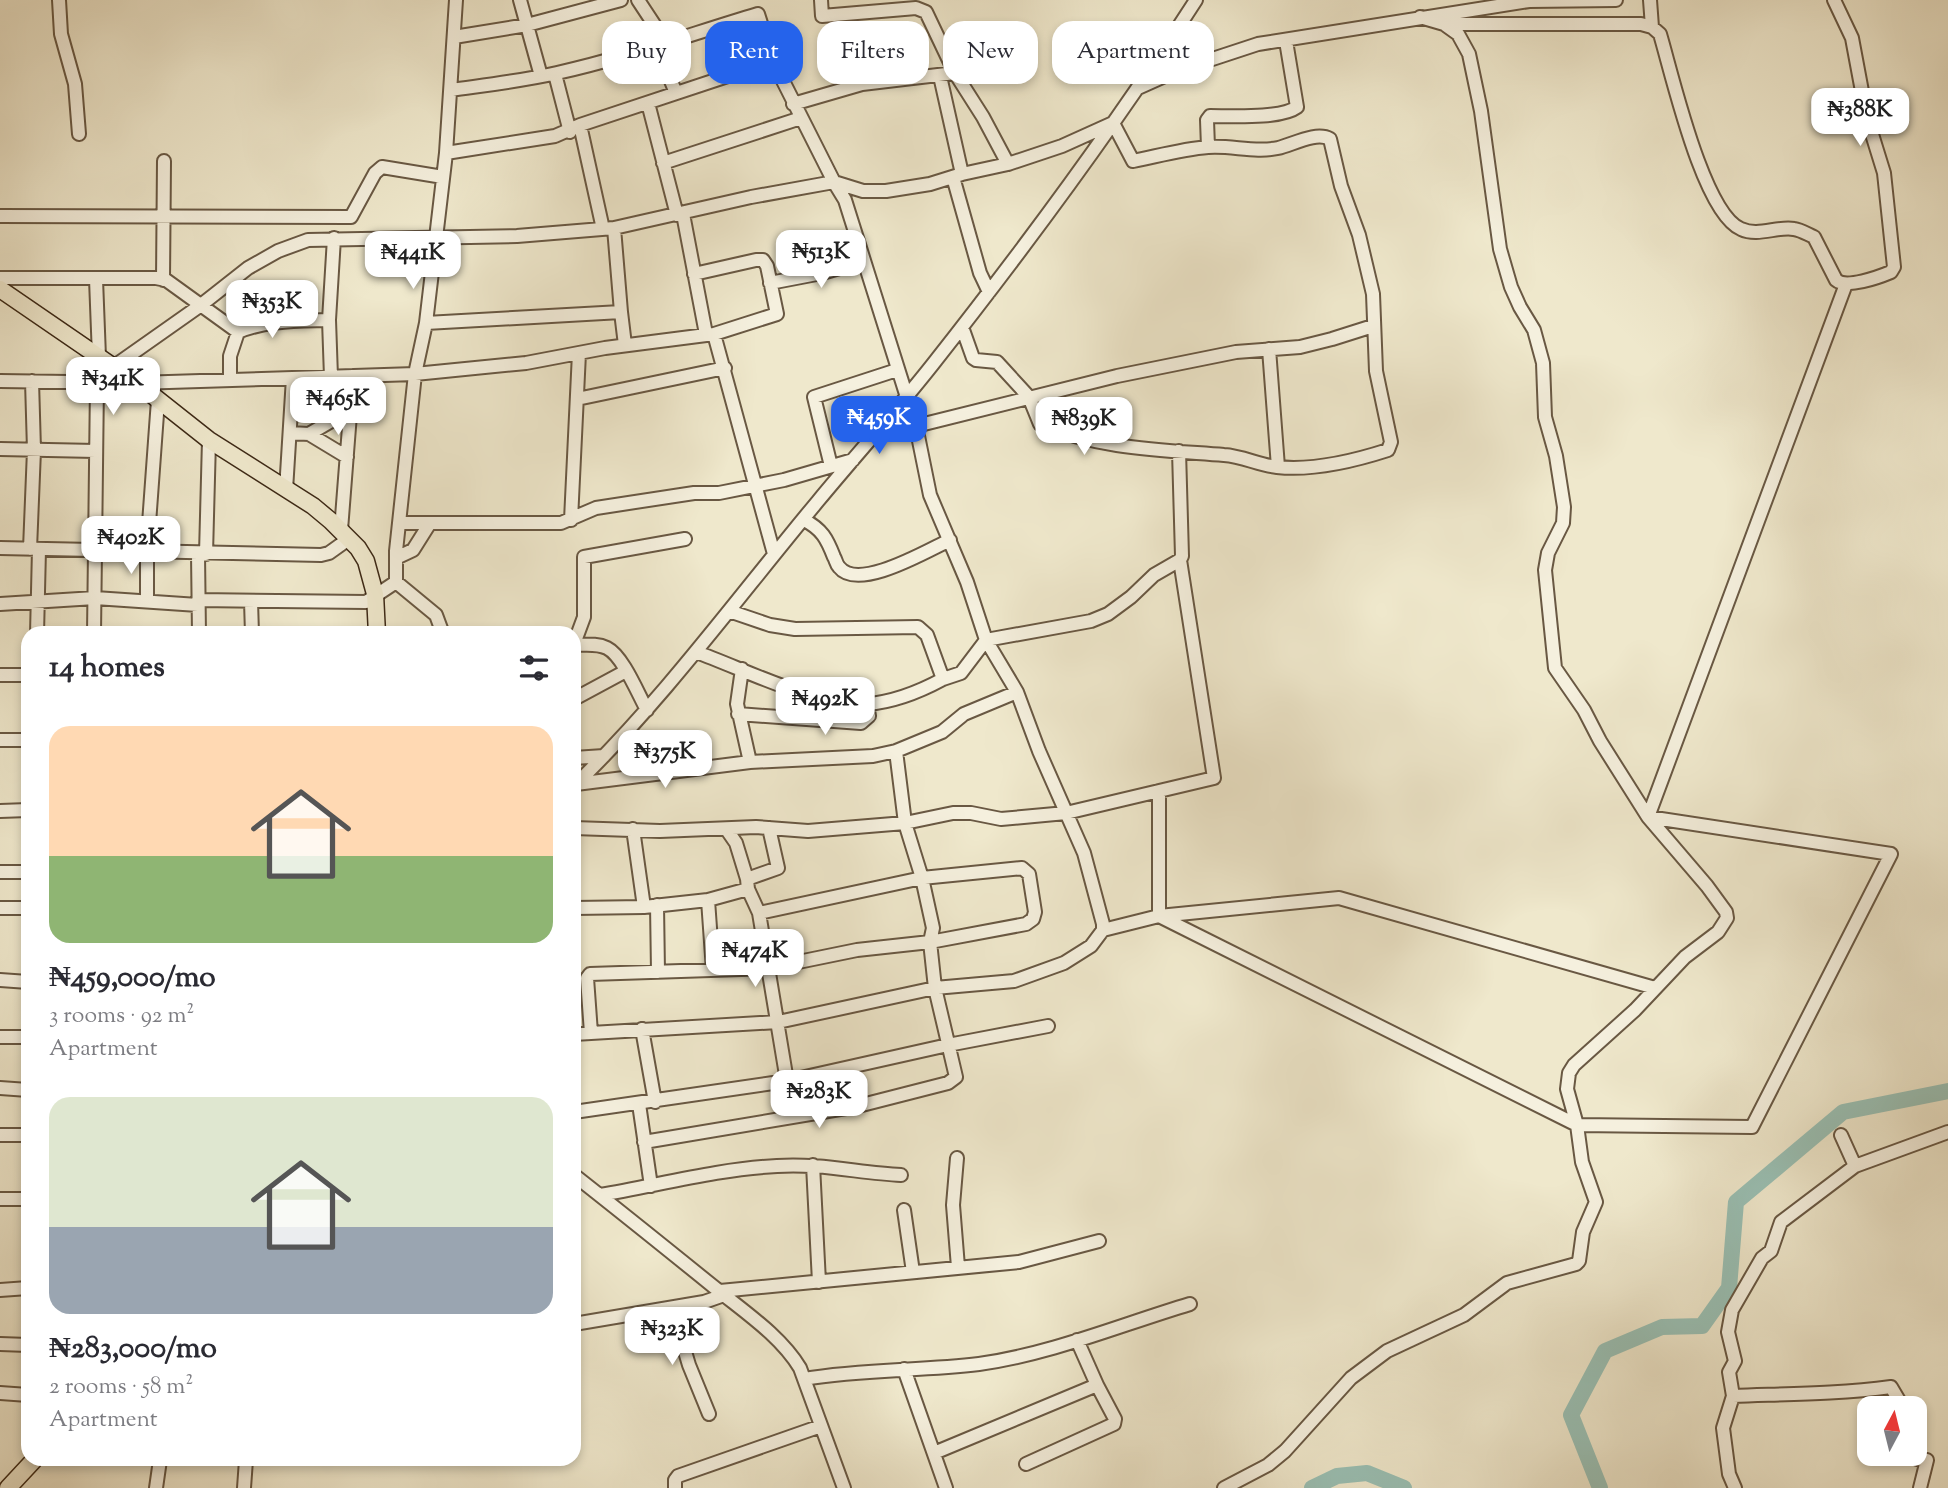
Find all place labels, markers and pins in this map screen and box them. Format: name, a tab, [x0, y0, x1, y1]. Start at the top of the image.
pin: ₦388K	[1811, 88, 1909, 148]
pin: ₦513K	[772, 230, 870, 290]
pin: ₦441K	[364, 232, 462, 291]
pin: ₦353K	[223, 280, 321, 340]
pin: ₦341K	[64, 358, 162, 417]
pin: ₦465K	[289, 378, 387, 437]
pin: ₦459K	[830, 396, 928, 456]
pin: ₦839K	[1035, 398, 1133, 457]
pin: ₦402K	[82, 516, 180, 576]
pin: ₦492K	[776, 678, 874, 737]
pin: ₦375K	[616, 730, 714, 790]
pin: ₦474K	[706, 930, 804, 989]
pin: ₦283K	[770, 1070, 868, 1130]
pin: ₦323K	[623, 1308, 721, 1367]

